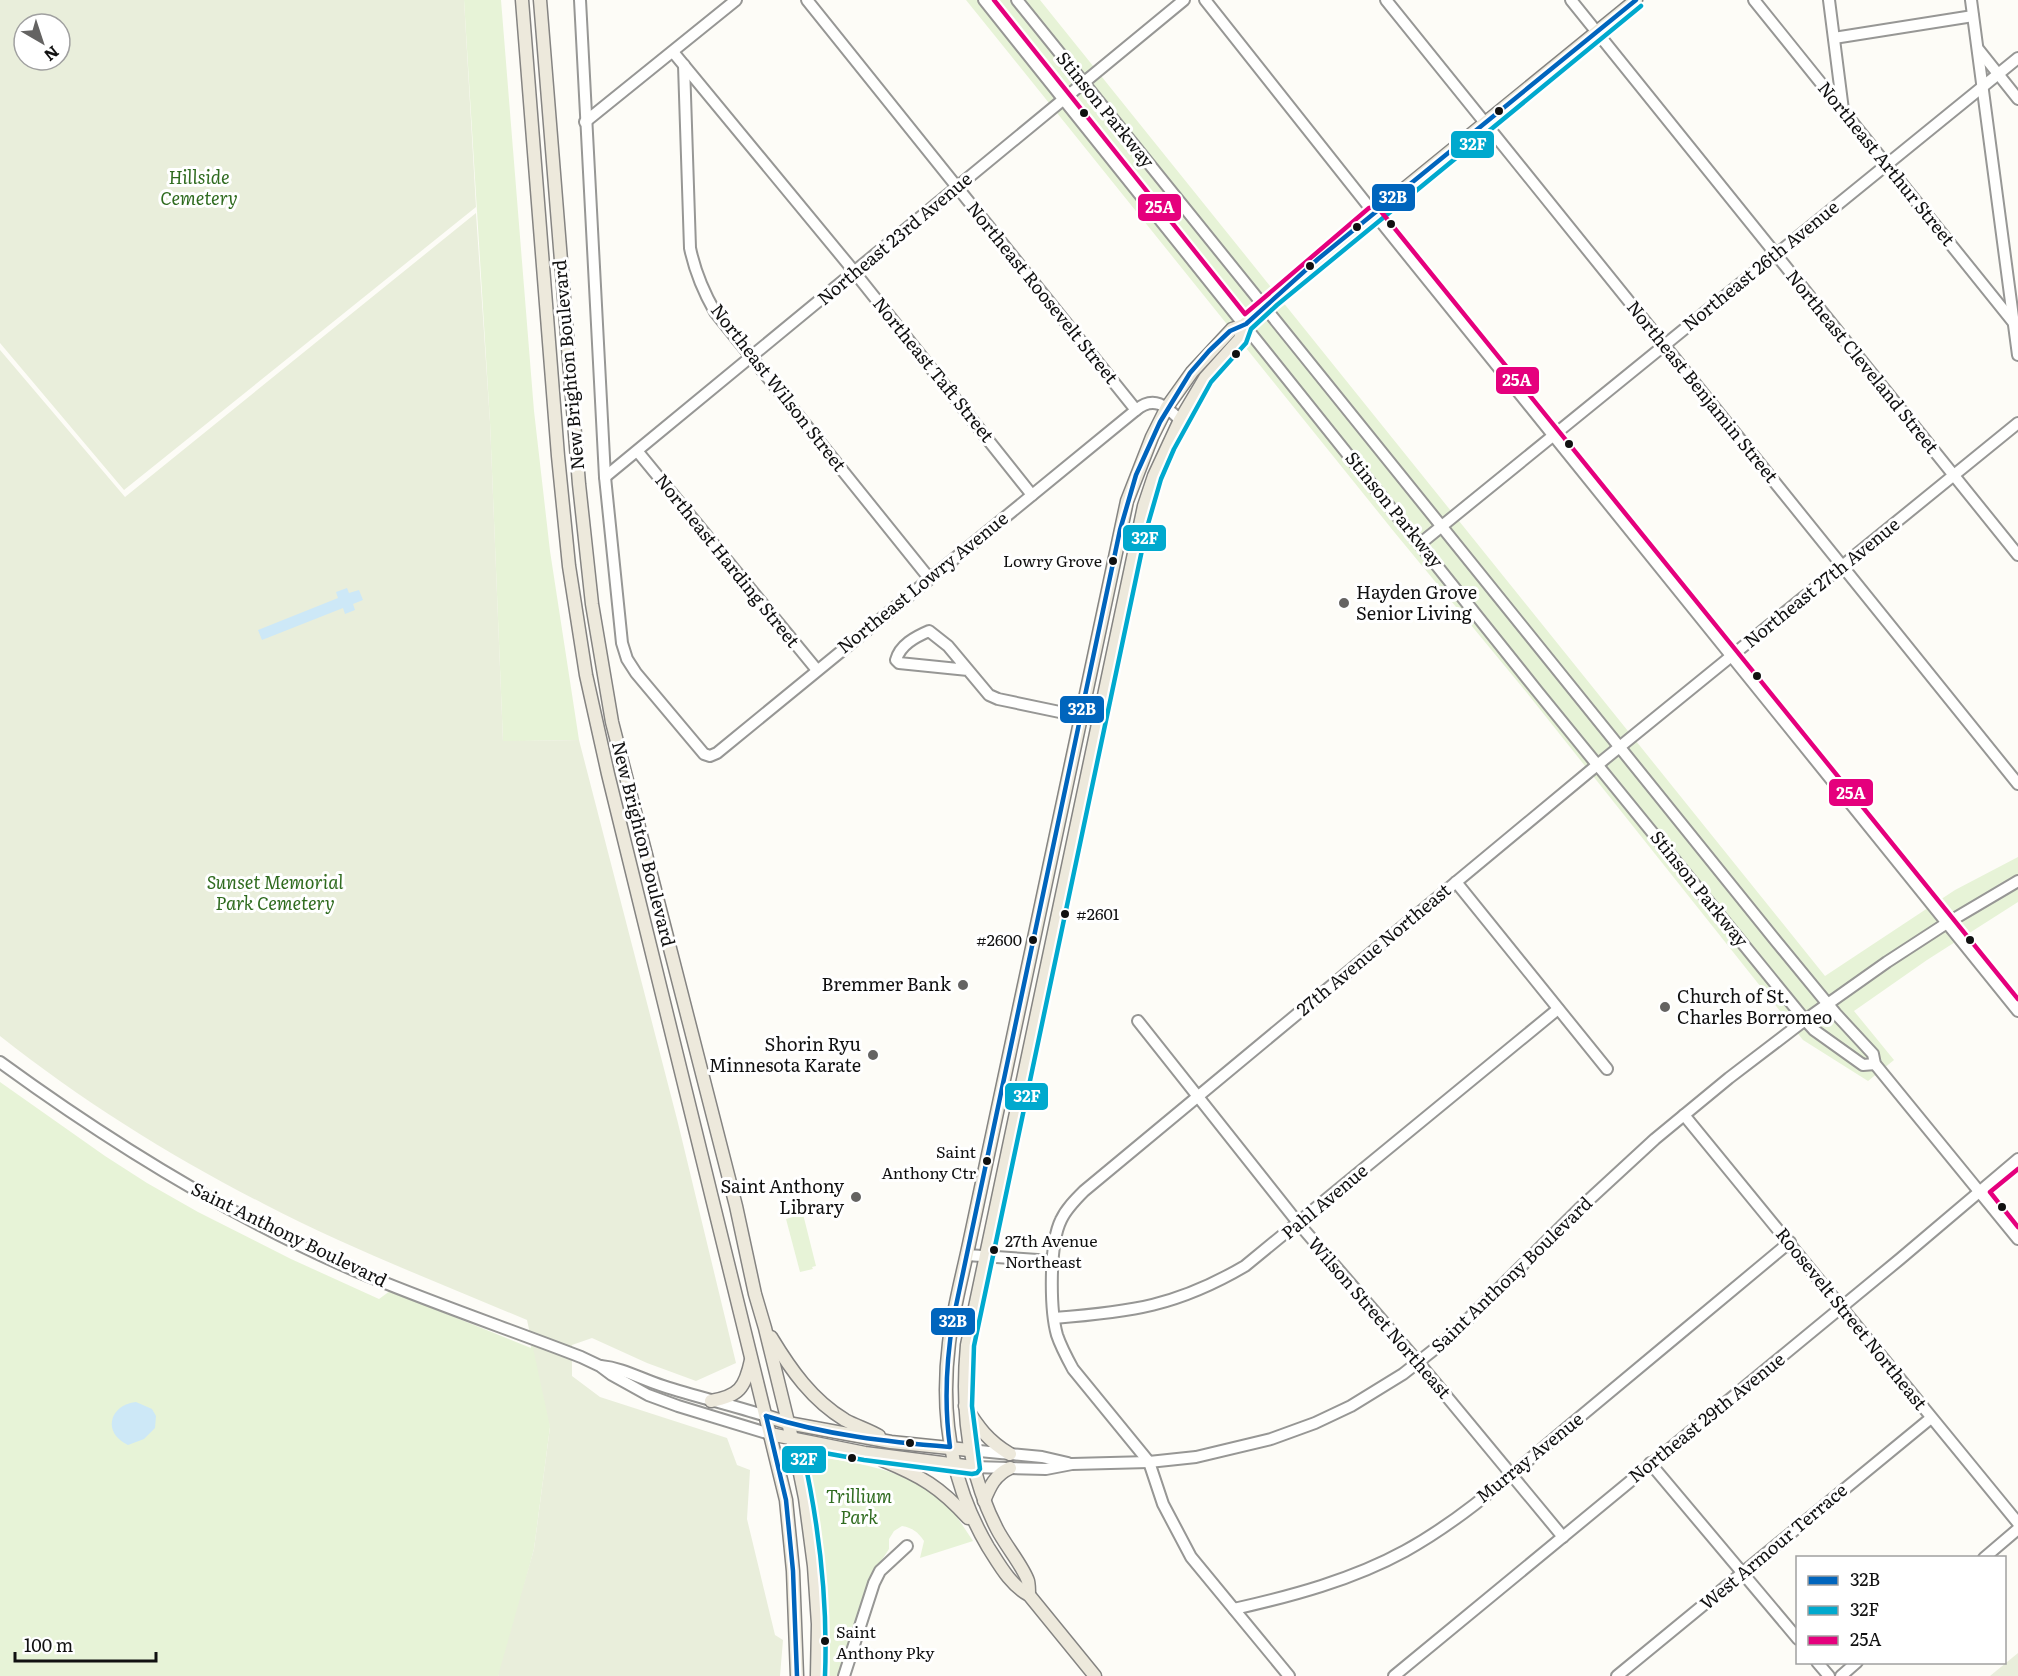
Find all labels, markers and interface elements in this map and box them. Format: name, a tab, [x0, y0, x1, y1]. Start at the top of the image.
north arrow	[12, 12, 72, 72]
text: N	[39, 41, 65, 68]
street label: Stinson Parkway	[1051, 45, 1162, 174]
street label: Northeast Arthur Street	[1812, 75, 1963, 252]
unlabelled marker	[1493, 105, 1505, 117]
unlabelled marker	[1078, 107, 1090, 119]
line badge: 32F	[1450, 130, 1495, 159]
text: 32F	[1459, 131, 1487, 155]
park label: Hillside Cemetery	[160, 163, 238, 211]
street label: Northeast 23rd Avenue	[811, 165, 977, 311]
line badge: 32B	[1371, 183, 1416, 212]
text: 32B	[1379, 184, 1407, 208]
line badge: 25A	[1137, 193, 1182, 222]
street label: Northeast 26th Avenue	[1676, 193, 1844, 337]
text: 25A	[1145, 194, 1175, 218]
street label: Northeast Roosevelt Street	[961, 195, 1126, 390]
unlabelled marker	[1385, 218, 1397, 230]
unlabelled marker	[1351, 221, 1363, 233]
street label: New Brighton Boulevard	[545, 259, 590, 471]
unlabelled marker	[1304, 260, 1316, 272]
street label: Northeast Cleveland Street	[1780, 263, 1946, 459]
street label: Northeast Taft Street	[867, 291, 1002, 448]
street label: Northeast Benjamin Street	[1621, 294, 1786, 489]
street label: Northeast Wilson Street	[705, 297, 854, 477]
unlabelled marker	[1230, 348, 1242, 360]
line badge: 25A	[1495, 366, 1540, 395]
text: 25A	[1502, 367, 1532, 391]
unlabelled marker	[1563, 438, 1575, 450]
street label: Stinson Parkway	[1340, 445, 1451, 574]
street label: Northeast Harding Street	[649, 467, 807, 653]
street label: Northeast Lowry Avenue	[831, 504, 1013, 659]
street label: Northeast 27th Avenue	[1737, 510, 1905, 653]
line badge: 32F	[1122, 524, 1167, 552]
text: 32F	[1131, 525, 1159, 549]
place label: Lowry Grove	[1003, 548, 1102, 572]
marker: Lowry Grove	[1107, 555, 1119, 567]
place label: Hayden Grove Senior Living	[1356, 578, 1477, 626]
marker: Hayden Grove Senior Living	[1337, 596, 1351, 610]
unlabelled marker	[1751, 670, 1763, 682]
line badge: 32B	[1059, 695, 1105, 724]
text: 32B	[1068, 696, 1096, 720]
street label: New Brighton Boulevard	[606, 738, 683, 949]
line badge: 25A	[1828, 778, 1874, 807]
text: 25A	[1836, 780, 1866, 804]
street label: Stinson Parkway	[1645, 824, 1756, 953]
park label: Sunset Memorial Park Cemetery	[207, 868, 344, 916]
street label: 27th Avenue Northeast	[1290, 876, 1457, 1021]
place label: #2601	[1076, 901, 1120, 925]
marker: #2601	[1059, 908, 1071, 920]
place label: #2600	[976, 927, 1022, 951]
marker: #2600	[1027, 934, 1039, 946]
unlabelled marker	[1964, 934, 1976, 946]
place label: Bremmer Bank	[821, 970, 952, 997]
marker: Bremmer Bank	[956, 978, 970, 992]
place label: Church of St. Charles Borromeo	[1677, 982, 1832, 1030]
marker: Church of St. Charles Borromeo	[1658, 1000, 1672, 1014]
place label: Shorin Ryu Minnesota Karate	[709, 1030, 861, 1078]
marker: Shorin Ryu Minnesota Karate	[866, 1048, 880, 1062]
line badge: 32F	[1004, 1082, 1049, 1111]
text: 32F	[1013, 1083, 1041, 1107]
place label: Saint Anthony Ctr	[881, 1139, 977, 1184]
marker: Saint Anthony Ctr	[981, 1155, 993, 1167]
street label: Pahl Avenue	[1275, 1157, 1373, 1245]
place label: Saint Anthony Library	[720, 1172, 845, 1220]
street label: Saint Anthony Boulevard	[187, 1174, 392, 1293]
marker: Saint Anthony Library	[849, 1190, 863, 1204]
street label: Saint Anthony Boulevard	[1424, 1190, 1598, 1358]
unlabelled marker	[1996, 1201, 2008, 1213]
street label: Roosevelt Street Northeast	[1770, 1221, 1935, 1416]
place label: 27th Avenue Northeast	[1005, 1228, 1098, 1273]
street label: Wilson Street Northeast	[1302, 1230, 1459, 1404]
marker: 27th Avenue Northeast	[988, 1244, 1000, 1256]
line badge: 32B	[930, 1307, 976, 1336]
text: 32B	[939, 1308, 967, 1332]
street label: Northeast 29th Avenue	[1622, 1345, 1790, 1488]
street label: Murray Avenue	[1469, 1405, 1589, 1509]
unlabelled marker	[904, 1437, 916, 1449]
line badge: 32F	[781, 1445, 827, 1474]
text: 32F	[790, 1446, 818, 1470]
unlabelled marker	[846, 1452, 858, 1464]
street label: West Armour Terrace	[1694, 1476, 1852, 1616]
park label: Trillium Park	[826, 1482, 892, 1530]
legend	[1796, 1556, 2006, 1664]
text: 32B	[1850, 1565, 1880, 1592]
text: 32F	[1850, 1595, 1879, 1622]
place label: Saint Anthony Pky	[836, 1619, 935, 1664]
scale bar	[15, 1625, 156, 1663]
text: 25A	[1850, 1625, 1882, 1652]
text: 100 m	[24, 1631, 73, 1658]
marker: Saint Anthony Pky	[819, 1635, 831, 1647]

